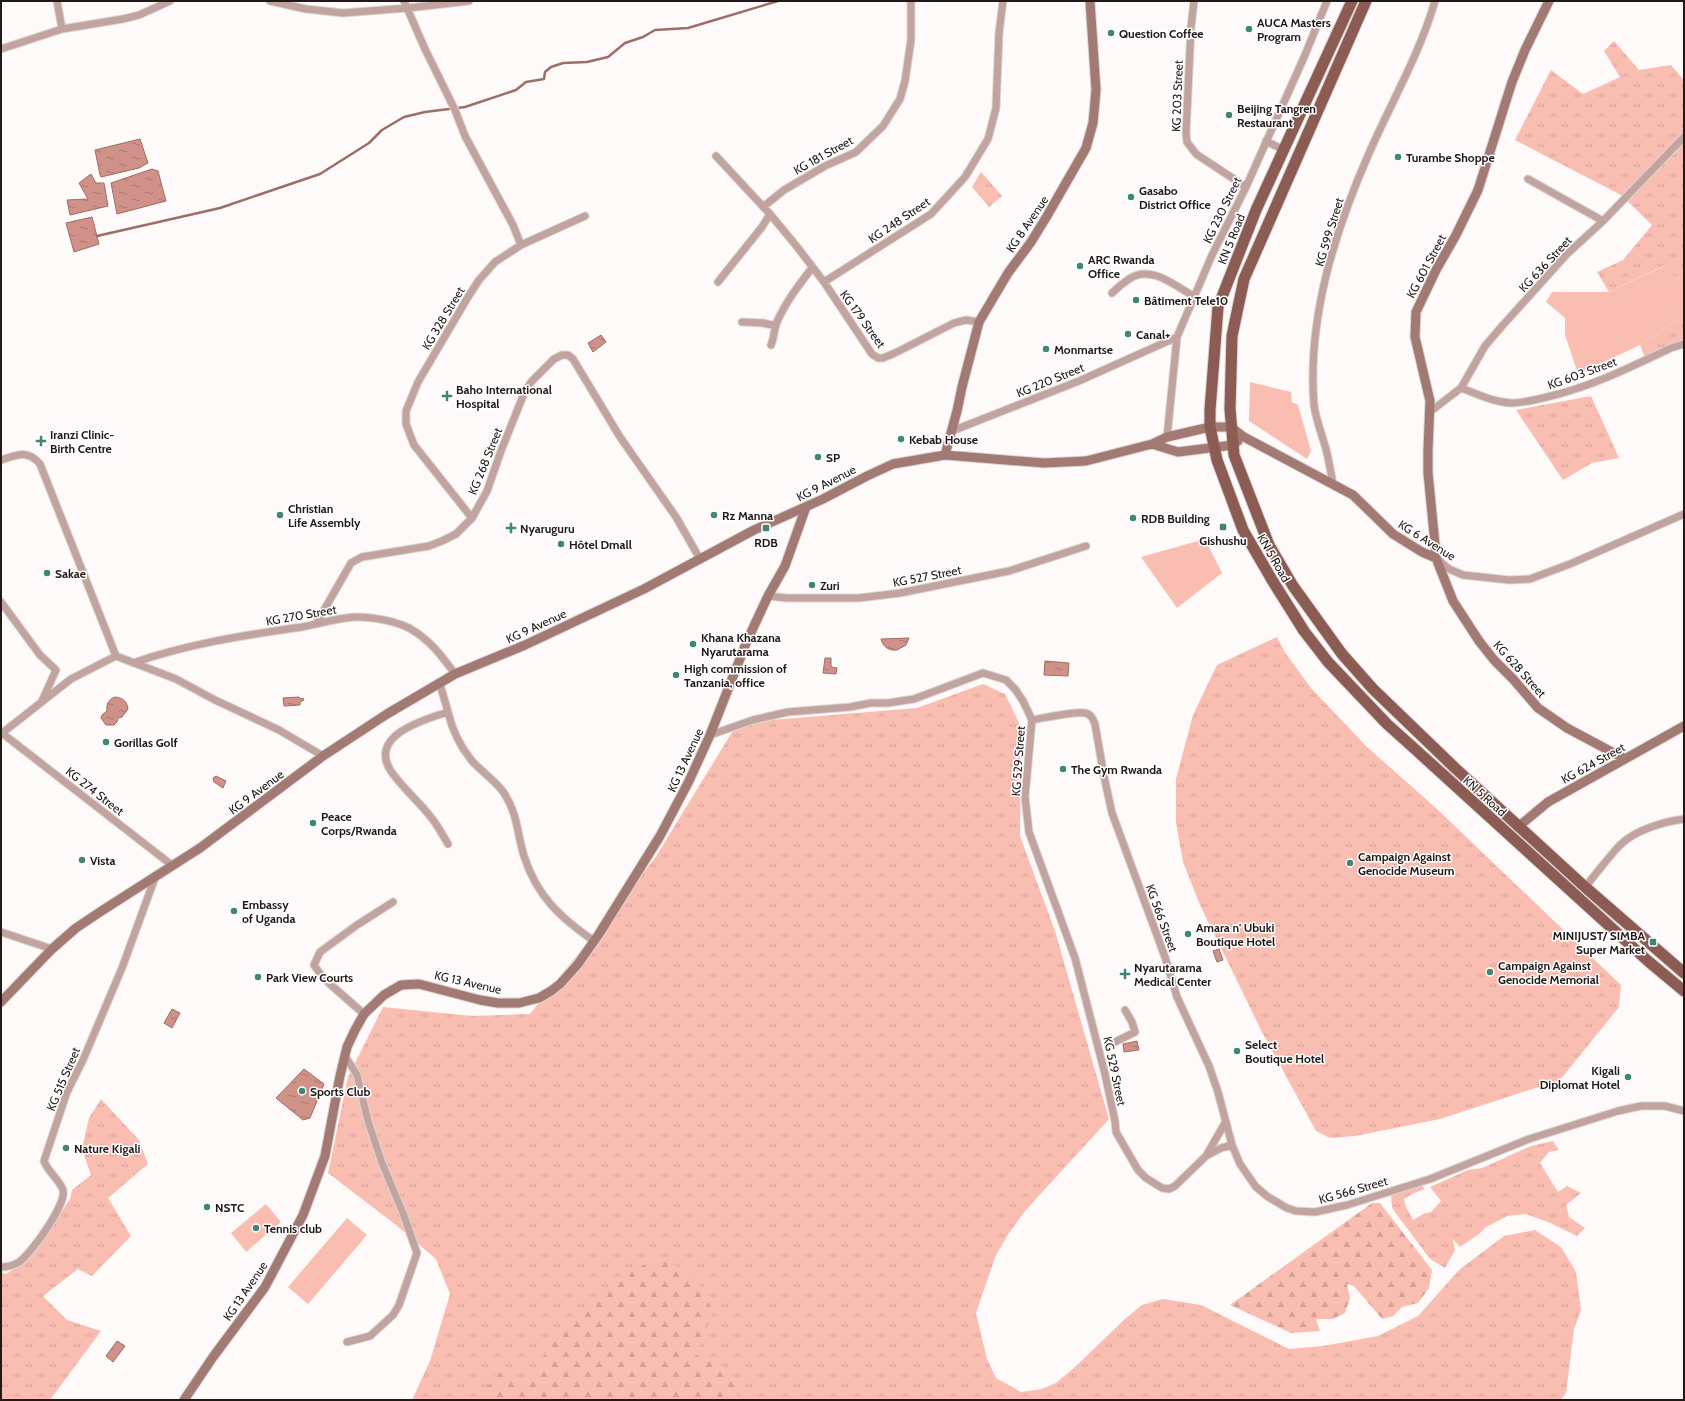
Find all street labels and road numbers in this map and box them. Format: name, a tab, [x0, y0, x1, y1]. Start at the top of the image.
street label: KG 203 Street	[1168, 60, 1186, 132]
street label: KG 181 Street	[791, 132, 855, 178]
street label: KG 230 Street	[1199, 174, 1245, 246]
street label: KG 8 Avenue	[1003, 193, 1051, 255]
street label: KG 248 Street	[865, 194, 933, 246]
street label: KG 599 Street	[1311, 196, 1347, 268]
street label: KN 5 Road	[1214, 212, 1248, 266]
street label: KG 601 Street	[1403, 232, 1449, 300]
street label: KG 636 Street	[1515, 233, 1575, 295]
street label: KG 328 Street	[418, 284, 468, 352]
street label: KG 179 Street	[837, 287, 889, 351]
street label: KG 603 Street	[1545, 354, 1619, 392]
street label: KG 220 Street	[1014, 360, 1086, 400]
street label: KG 268 Street	[465, 425, 505, 497]
street label: KG 9 Avenue	[794, 462, 858, 504]
street label: KG 6 Avenue	[1396, 516, 1458, 564]
street label: KN 5 Road	[1254, 531, 1294, 585]
street label: KG 527 Street	[891, 562, 963, 590]
street label: KG 270 Street	[265, 601, 337, 629]
street label: KG 9 Avenue	[503, 606, 569, 646]
street label: KG 628 Street	[1491, 638, 1549, 700]
street label: KG 529 Street	[1008, 725, 1028, 797]
street label: KG 13 Avenue	[664, 726, 706, 794]
street label: KG 624 Street	[1558, 739, 1628, 787]
street label: KG 274 Street	[63, 764, 127, 818]
street label: KG 9 Avenue	[226, 767, 286, 817]
street label: KN 5 Road	[1460, 773, 1510, 819]
street label: KG 566 Street	[1143, 882, 1181, 954]
street label: KG 13 Avenue	[433, 967, 503, 997]
street label: KG 529 Street	[1100, 1035, 1130, 1107]
street label: KG 515 Street	[43, 1045, 83, 1113]
street label: KG 566 Street	[1317, 1173, 1389, 1207]
street label: KG 13 Avenue	[220, 1258, 270, 1324]

